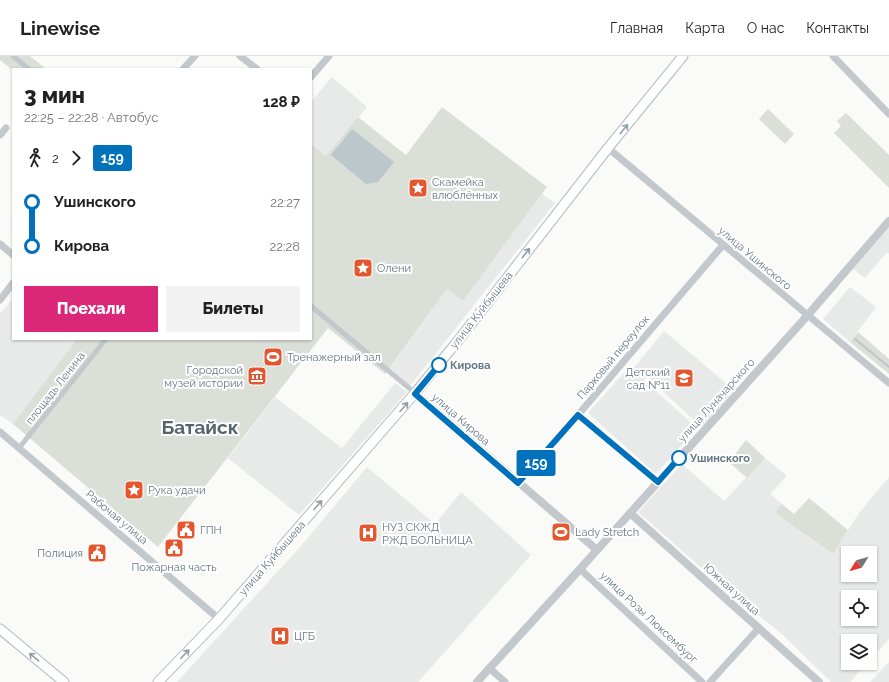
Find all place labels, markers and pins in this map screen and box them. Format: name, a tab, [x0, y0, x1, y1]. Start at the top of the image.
place label: Скамейка влюблённых	[432, 176, 498, 202]
place icon: Скамейка влюблённых	[407, 177, 429, 199]
place icon: Олени	[352, 257, 374, 279]
place label: Олени	[377, 262, 411, 275]
sports icon: Тренажерный зал	[262, 346, 284, 368]
place label: Тренажерный зал	[287, 351, 381, 364]
marker: Кирова	[431, 357, 447, 373]
place label: Кирова	[450, 359, 491, 372]
place label: Городской музей истории	[164, 364, 243, 390]
museum icon: Городской музей истории	[246, 365, 268, 387]
place label: Детский сад №11	[625, 366, 670, 392]
school or university icon: Детский сад №11	[673, 367, 695, 389]
marker: Ушинского	[671, 450, 687, 466]
place label: Ушинского	[689, 452, 750, 465]
place icon: Рука удачи	[123, 479, 145, 501]
place label: Рука удачи	[148, 484, 206, 497]
public building icon: ГПН	[175, 519, 197, 541]
place label: НУЗ СКЖД РЖД БОЛЬНИЦА	[382, 521, 473, 547]
sports icon: Lady Stretch	[550, 521, 572, 543]
hospital icon: НУЗ СКЖД РЖД БОЛЬНИЦА	[357, 522, 379, 544]
place label: ГПН	[200, 524, 222, 537]
place label: Lady Stretch	[575, 526, 639, 539]
public building icon: Пожарная часть	[163, 537, 185, 559]
public building icon: Полиция	[86, 542, 108, 564]
place label: Полиция	[37, 547, 83, 560]
place label: Пожарная часть	[131, 561, 217, 574]
hospital icon: ЦГБ	[269, 625, 291, 647]
place label: ЦГБ	[294, 630, 315, 643]

